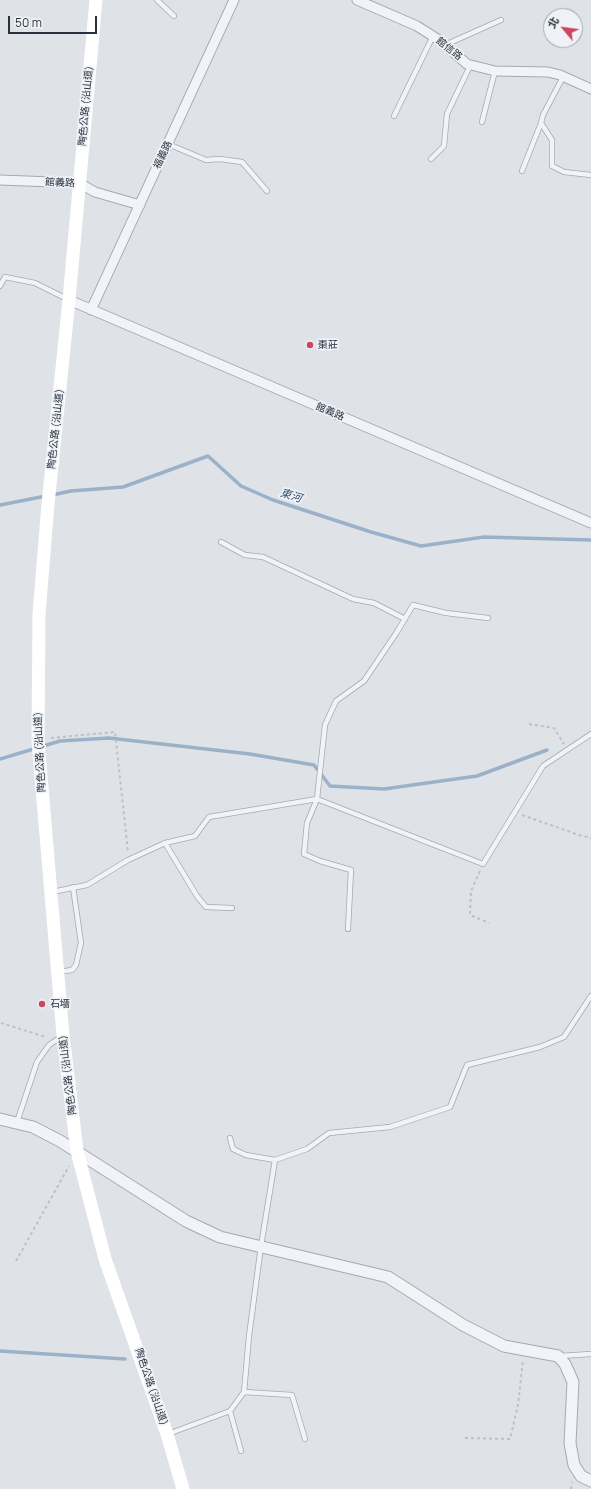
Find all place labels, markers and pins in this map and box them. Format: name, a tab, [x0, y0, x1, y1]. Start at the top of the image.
place label: 棗莊	[318, 339, 338, 351]
marker: 棗莊	[305, 340, 315, 350]
place label: 石墻	[50, 998, 70, 1010]
marker: 石墻	[37, 999, 47, 1009]

